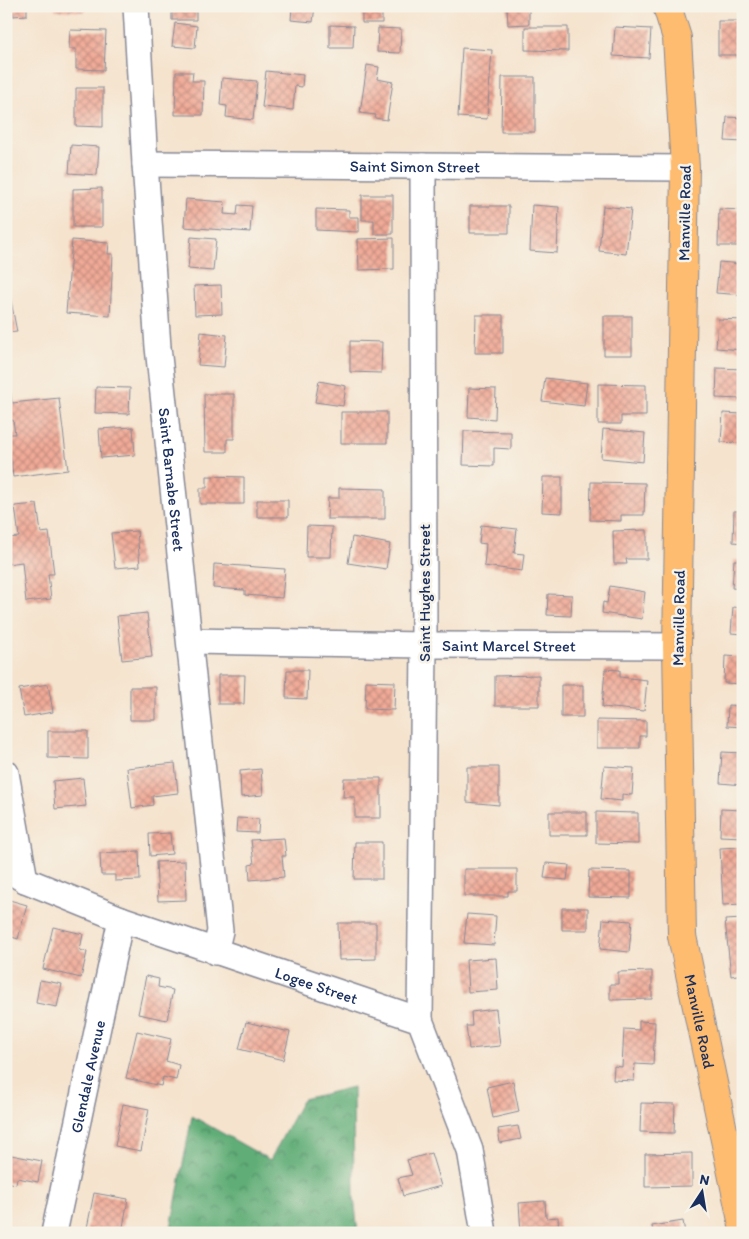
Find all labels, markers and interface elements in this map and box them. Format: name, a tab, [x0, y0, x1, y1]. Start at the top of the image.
street label: Saint Simon Street	[350, 157, 480, 176]
street label: Manville Road	[674, 164, 695, 261]
street label: Saint Barnabe Street	[154, 407, 189, 552]
street label: Saint Hughes Street	[415, 524, 434, 662]
street label: Manville Road	[668, 569, 689, 666]
street label: Saint Marcel Street	[442, 636, 576, 656]
street label: Logee Street	[273, 963, 360, 1008]
street label: Manville Road	[680, 972, 719, 1071]
street label: Glendale Avenue	[67, 1018, 109, 1135]
north arrow	[676, 1166, 726, 1216]
text: N	[698, 1170, 711, 1189]

